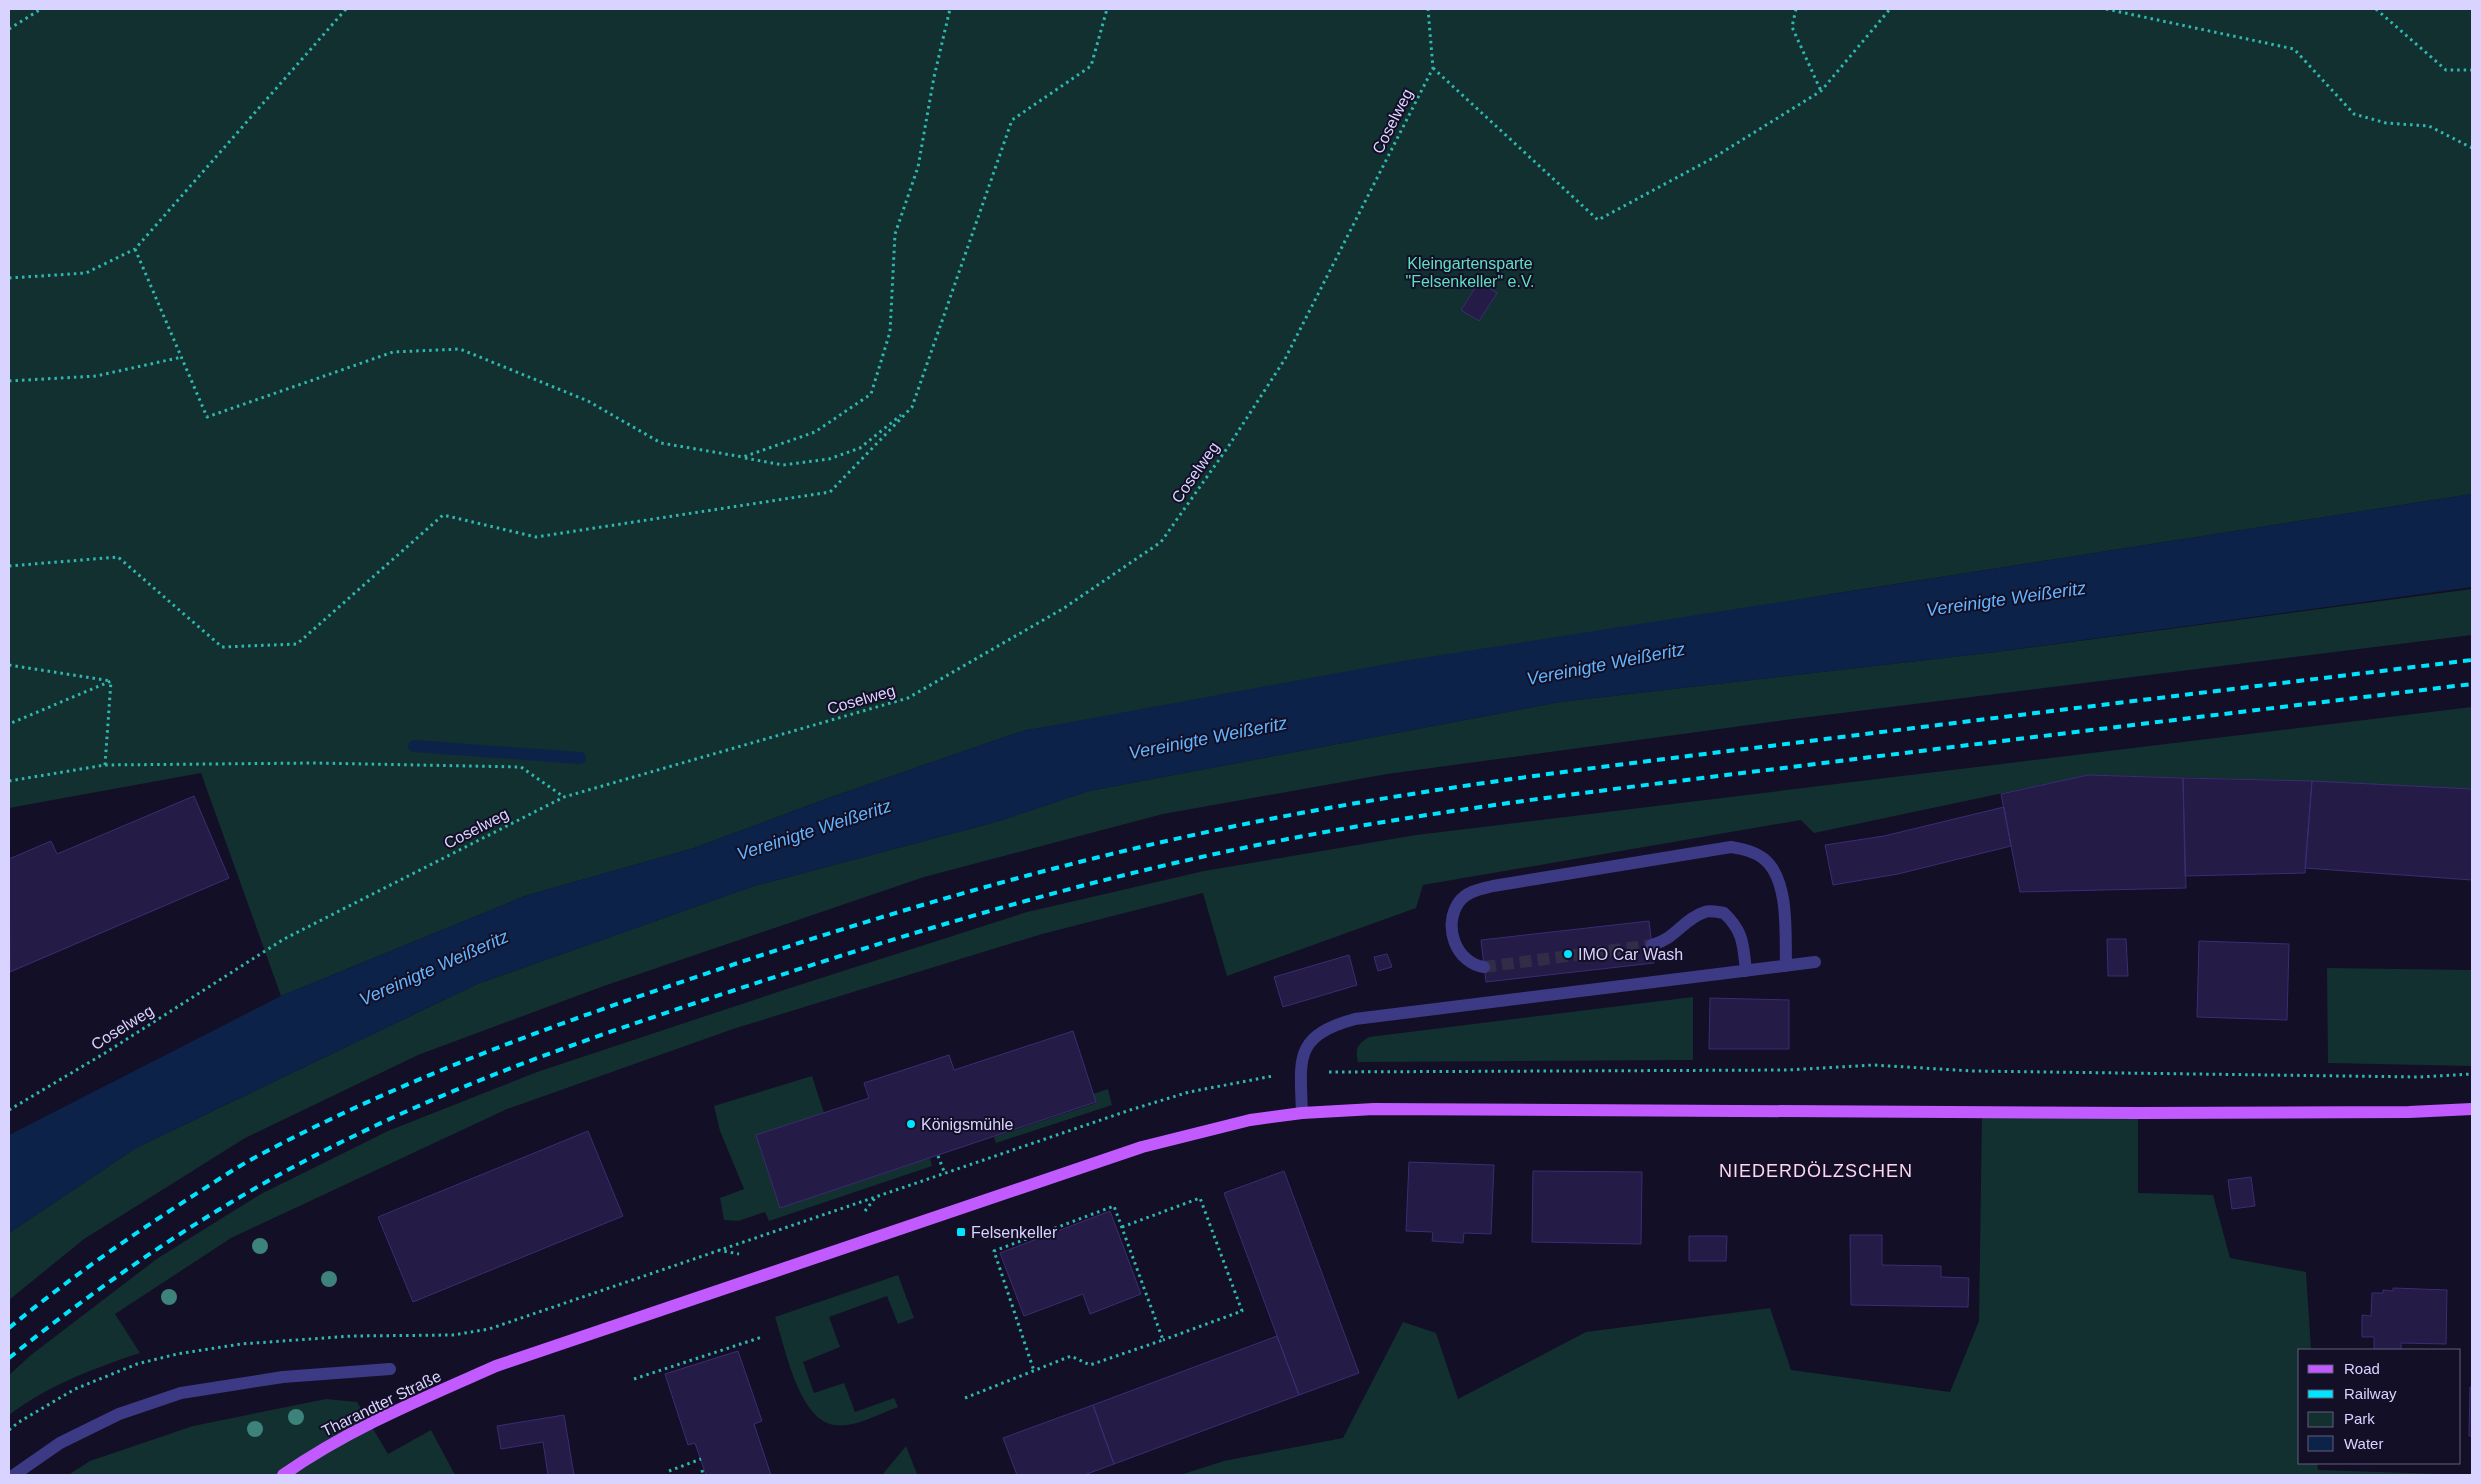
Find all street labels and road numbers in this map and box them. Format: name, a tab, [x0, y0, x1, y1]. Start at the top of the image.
street label: Coselweg	[1369, 86, 1416, 156]
street label: Coselweg	[1168, 439, 1223, 506]
street label: Coselweg	[825, 682, 897, 717]
street label: Coselweg	[441, 805, 511, 852]
street label: Coselweg	[88, 1002, 157, 1053]
street label: Tharandter Straße	[319, 1367, 444, 1440]

